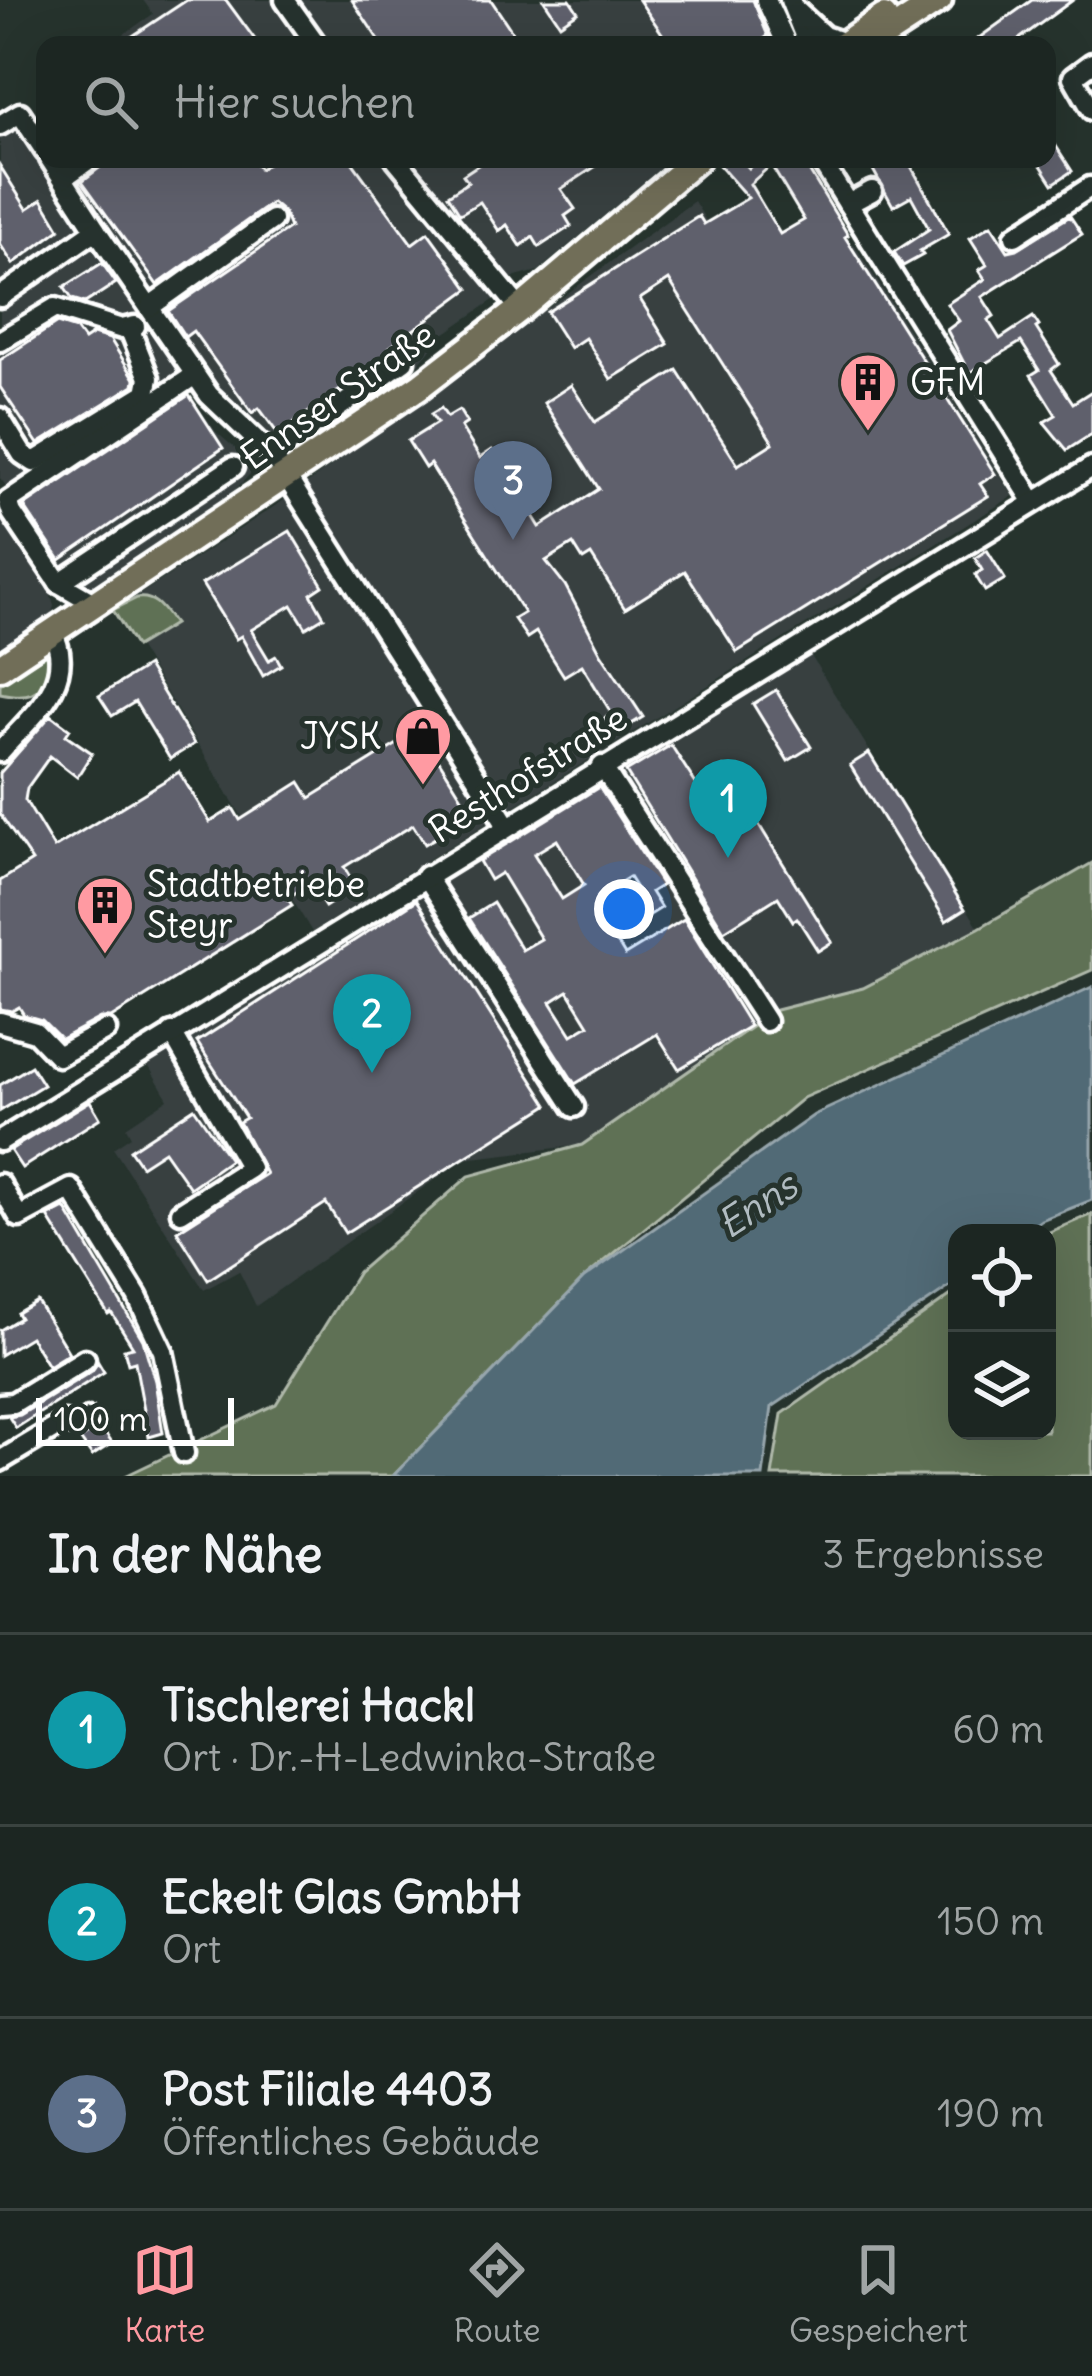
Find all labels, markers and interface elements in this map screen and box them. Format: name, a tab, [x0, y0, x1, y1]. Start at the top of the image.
search box	[36, 36, 1056, 168]
icon: search	[78, 69, 144, 135]
text: Hier suchen	[174, 74, 415, 130]
street label: Ennser Straße	[232, 312, 444, 480]
building icon: GFM	[837, 351, 899, 433]
place label: GFM	[910, 360, 986, 405]
pin: 3	[474, 441, 552, 540]
street label: Resthofstraße	[421, 695, 635, 853]
shop icon: JYSK	[392, 705, 454, 787]
place label: JYSK	[300, 714, 381, 759]
pin: 1	[689, 759, 767, 858]
place label: Stadtbetriebe Steyr	[147, 862, 365, 948]
building icon: Stadtbetriebe Steyr	[74, 874, 136, 956]
your location	[594, 879, 654, 939]
pin: 2	[333, 974, 411, 1073]
water label: Enns	[708, 1160, 808, 1249]
map controls	[948, 1224, 1056, 1440]
button: locate	[948, 1224, 1056, 1332]
button: layers	[948, 1332, 1056, 1440]
scale bar	[36, 1392, 234, 1445]
text: 100 m	[54, 1398, 147, 1440]
text: In der Nähe	[48, 1522, 323, 1586]
text: 3 Ergebnisse	[822, 1530, 1044, 1579]
text: Tischlerei Hackl	[162, 1677, 475, 1733]
text: 1	[79, 1705, 95, 1754]
text: 60 m	[952, 1705, 1044, 1754]
text: Ort · Dr.-H-Ledwinka-Straße	[162, 1733, 656, 1782]
text: Eckelt Glas GmbH	[162, 1869, 522, 1925]
text: 2	[76, 1897, 98, 1946]
text: 150 m	[937, 1897, 1044, 1946]
text: Ort	[162, 1925, 221, 1974]
text: Post Filiale 4403	[162, 2061, 493, 2117]
text: 3	[76, 2089, 98, 2138]
text: 190 m	[937, 2089, 1044, 2138]
text: Öffentliches Gebäude	[162, 2117, 540, 2166]
tab: Karte	[124, 2237, 205, 2351]
tab: Route	[454, 2237, 541, 2351]
tab: Gespeichert	[789, 2237, 968, 2351]

